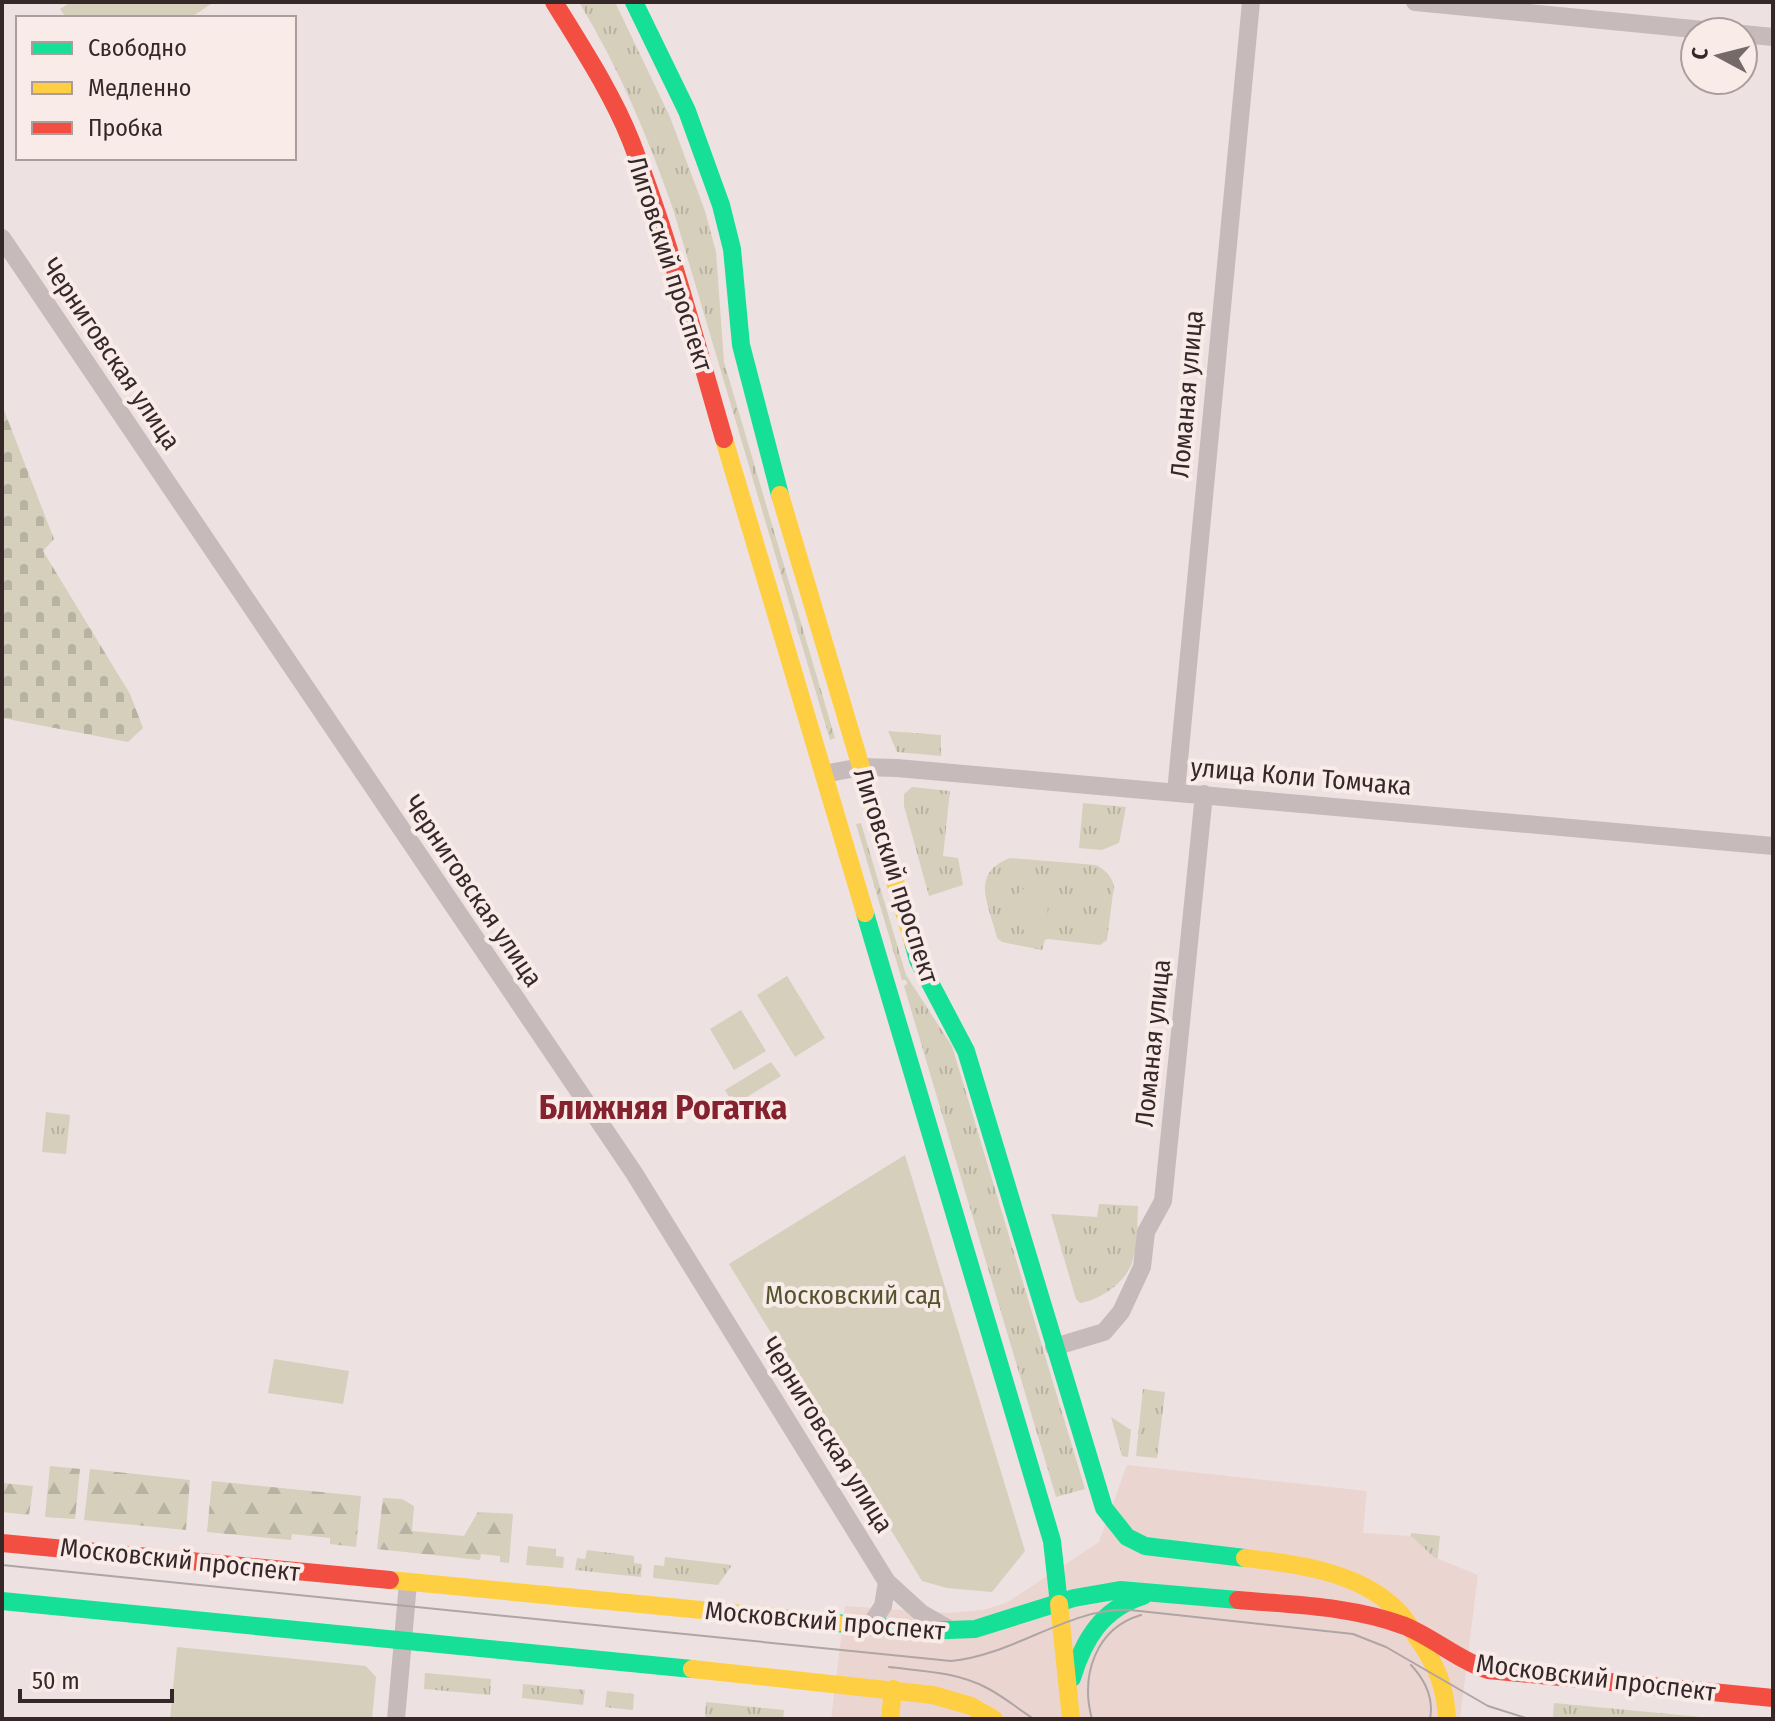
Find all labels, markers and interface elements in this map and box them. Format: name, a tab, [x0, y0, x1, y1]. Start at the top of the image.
legend	[16, 16, 296, 160]
north arrow	[1679, 16, 1759, 96]
text: Свободно	[88, 34, 187, 62]
text: С	[1686, 46, 1714, 61]
text: Медленно	[88, 74, 191, 102]
text: Пробка	[88, 114, 163, 142]
street label: Лиговский проспект	[621, 152, 720, 376]
street label: Черниговская улица	[35, 252, 187, 456]
street label: Ломаная улица	[1164, 309, 1210, 479]
street label: улица Коли Томчака	[1189, 752, 1413, 802]
street label: Лиговский проспект	[847, 764, 946, 988]
street label: Черниговская улица	[397, 789, 549, 993]
street label: Ломаная улица	[1129, 958, 1177, 1128]
district label: Ближняя Рогатка	[539, 1087, 787, 1128]
park label: Московский сад	[765, 1280, 941, 1311]
street label: Черниговская улица	[754, 1332, 900, 1538]
street label: Московский проспект	[59, 1532, 302, 1588]
street label: Московский проспект	[704, 1595, 947, 1647]
street label: Московский проспект	[1474, 1648, 1718, 1708]
scale bar	[20, 1653, 172, 1703]
text: 50 m	[32, 1667, 80, 1695]

